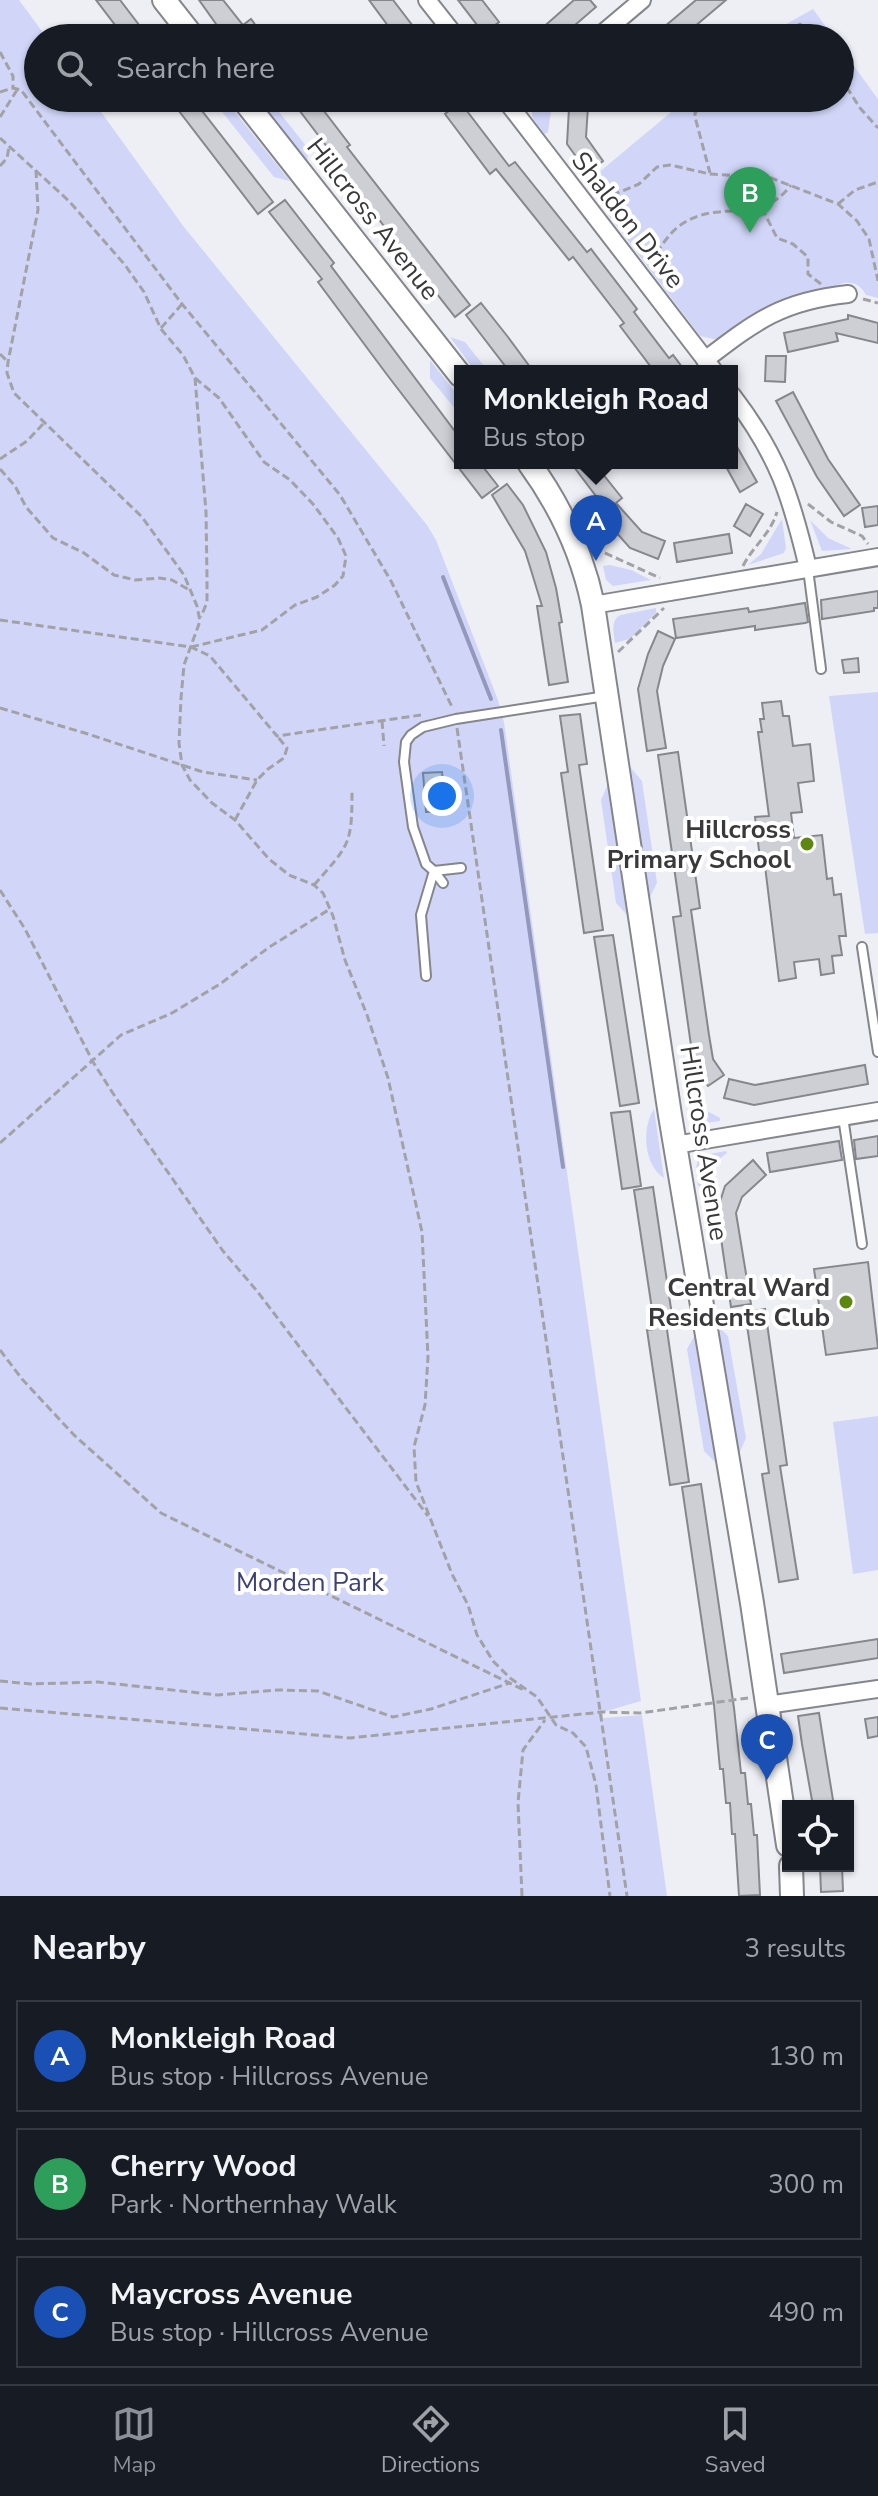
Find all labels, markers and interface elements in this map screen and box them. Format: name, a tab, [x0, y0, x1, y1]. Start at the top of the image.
search box	[24, 24, 854, 112]
icon: search	[52, 46, 96, 90]
text: Search here	[116, 48, 275, 89]
street label: Hillcross Avenue	[299, 131, 447, 307]
street label: Shaldon Drive	[563, 144, 693, 296]
pin: B	[724, 167, 776, 233]
popup	[454, 365, 738, 469]
text: Monkleigh Road	[483, 379, 709, 420]
text: Bus stop	[483, 420, 585, 455]
pin: A	[570, 495, 622, 561]
your location	[422, 776, 462, 816]
place label: Hillcross Primary School	[607, 812, 792, 877]
marker: Hillcross Primary School	[798, 835, 816, 853]
street label: Hillcross Avenue	[671, 1043, 737, 1243]
place label: Central Ward Residents Club	[648, 1270, 830, 1335]
marker: Central Ward Residents Club	[837, 1293, 855, 1311]
park label: Morden Park	[236, 1565, 385, 1600]
pin: C	[741, 1714, 793, 1780]
map controls	[782, 1800, 854, 1872]
button: locate	[782, 1800, 854, 1872]
text: Nearby	[32, 1925, 146, 1971]
text: 3 results	[745, 1931, 846, 1966]
text: Monkleigh Road	[110, 2018, 336, 2059]
text: A	[50, 2039, 70, 2074]
text: 130 m	[768, 2039, 844, 2074]
text: Bus stop · Hillcross Avenue	[110, 2059, 429, 2094]
text: Cherry Wood	[110, 2146, 297, 2187]
text: B	[51, 2167, 69, 2202]
text: 300 m	[768, 2167, 844, 2202]
text: Park · Northernhay Walk	[110, 2187, 397, 2222]
text: Maycross Avenue	[110, 2274, 353, 2315]
text: C	[51, 2295, 69, 2330]
text: 490 m	[768, 2295, 844, 2330]
text: Bus stop · Hillcross Avenue	[110, 2315, 429, 2350]
tab: Map	[112, 2402, 156, 2480]
tab: Directions	[381, 2402, 480, 2480]
tab: Saved	[705, 2402, 766, 2480]

